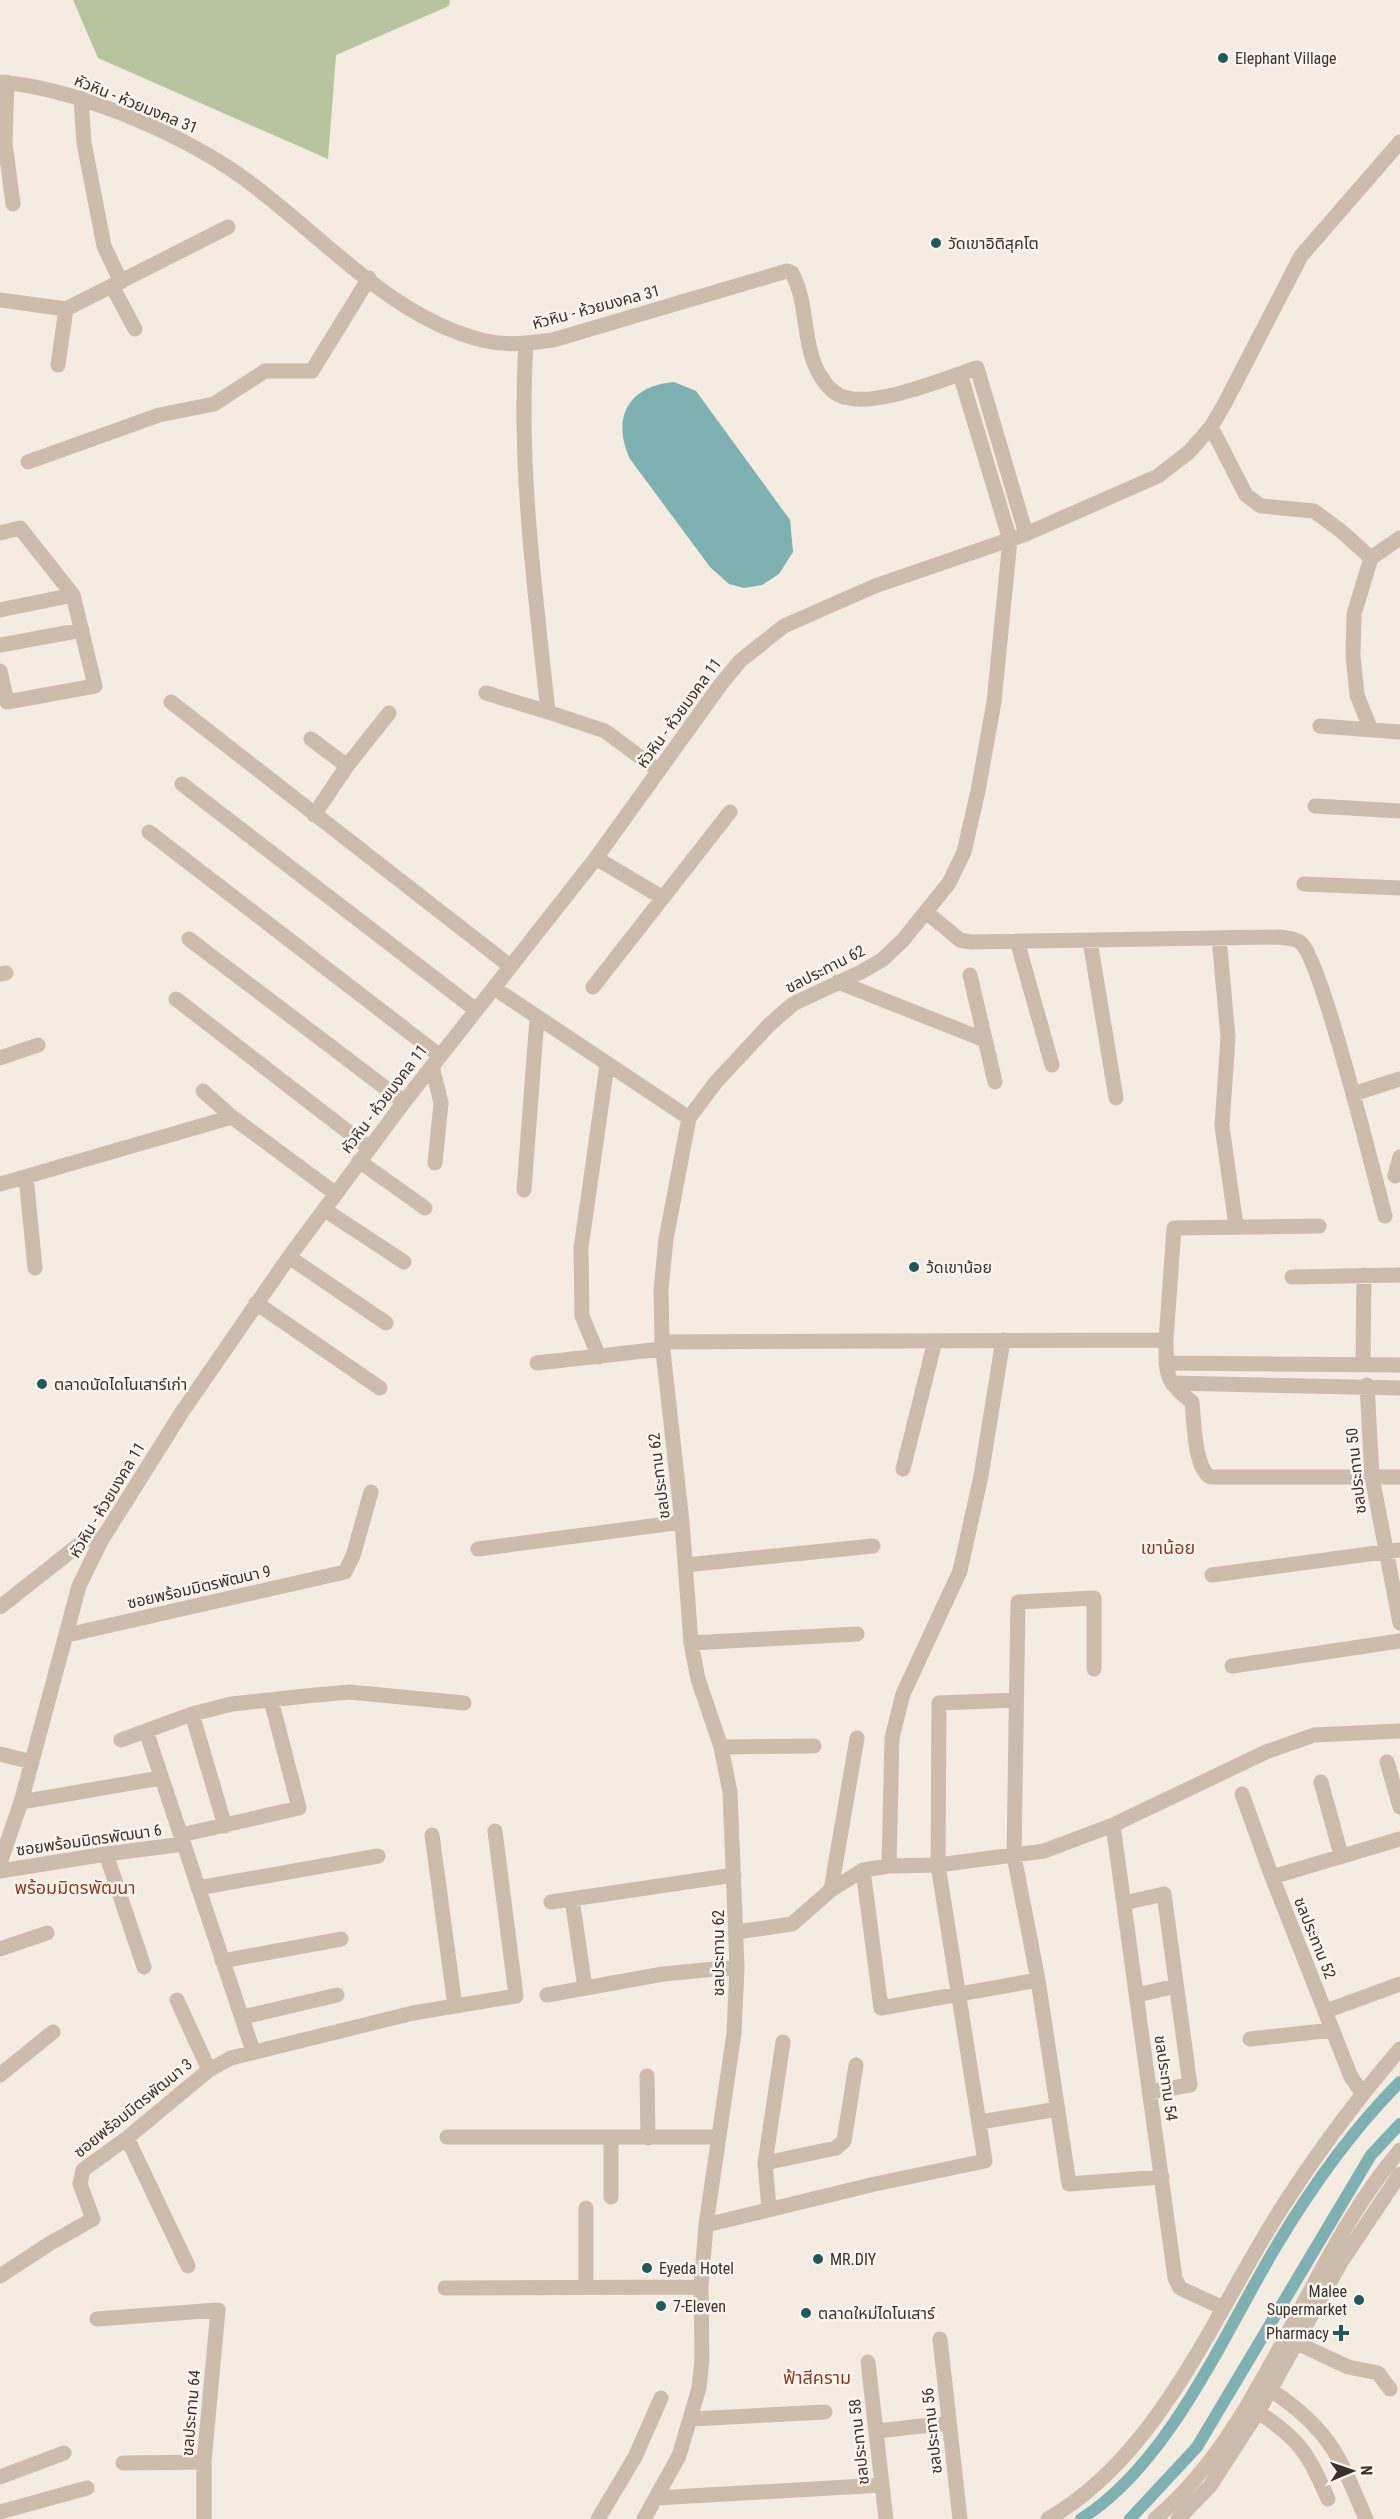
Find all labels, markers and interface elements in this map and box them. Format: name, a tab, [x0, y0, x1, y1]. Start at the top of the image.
place label: Elephant Village	[1235, 49, 1337, 68]
marker: Elephant Village	[1216, 51, 1230, 65]
street label: หัวหิน - ห้วยมงคล 31	[72, 71, 200, 137]
place label: วัดเขาอิติสุคโต	[948, 234, 1039, 253]
marker: วัดเขาอิติสุคโต	[929, 236, 943, 250]
street label: หัวหิน - ห้วยมงคล 31	[530, 281, 662, 333]
street label: หัวหิน - ห้วยมงคล 11	[633, 654, 725, 772]
street label: ชลประทาน 62	[782, 941, 868, 997]
street label: หัวหิน - ห้วยมงคล 11	[337, 1041, 431, 1157]
place label: ว้ดเขาน้อย	[926, 1258, 992, 1277]
marker: ว้ดเขาน้อย	[907, 1260, 921, 1274]
place label: ตลาดนัดไดโนเสาร์เก่า	[54, 1375, 187, 1394]
marker: ตลาดนัดไดโนเสาร์เก่า	[35, 1377, 49, 1391]
street label: ชลประทาน 50	[1342, 1427, 1370, 1515]
street label: ชลประทาน 62	[644, 1432, 674, 1520]
street label: หัวหิน - ห้วยมงคล 11	[65, 1439, 149, 1561]
district label: เขาน้อย	[1141, 1537, 1195, 1558]
street label: ซอยพร้อมมิตรพัฒนา 9	[125, 1561, 273, 1613]
street label: ซอยพร้อมมิตรพัฒนา 6	[15, 1820, 163, 1860]
district label: พร้อมมิตรพัฒนา	[14, 1877, 136, 1898]
street label: ชลประทาน 52	[1290, 1894, 1340, 1982]
street label: ชลประทาน 62	[709, 1910, 728, 1996]
street label: ชลประทาน 54	[1151, 2034, 1181, 2122]
street label: ซอยพร้อมมิตรพัฒนา 3	[70, 2054, 196, 2162]
place label: MR.DIY	[830, 2250, 877, 2269]
marker: MR.DIY	[811, 2252, 825, 2266]
place label: Eyeda Hotel	[659, 2259, 734, 2278]
marker: Eyeda Hotel	[640, 2261, 654, 2275]
place label: Malee Supermarket	[1267, 2282, 1347, 2319]
marker: Malee Supermarket	[1352, 2293, 1366, 2307]
place label: 7-Eleven	[673, 2297, 726, 2316]
marker: 7-Eleven	[654, 2299, 668, 2313]
place label: ตลาดใหม่ไดโนเสาร์	[818, 2304, 936, 2323]
marker: ตลาดใหม่ไดโนเสาร์	[799, 2306, 813, 2320]
place label: Pharmacy	[1266, 2324, 1329, 2343]
marker: Pharmacy	[1334, 2326, 1348, 2340]
district label: ฟ้าสีคราม	[783, 2367, 851, 2388]
street label: ชลประทาน 64	[178, 2369, 204, 2457]
street label: ชลประทาน 56	[918, 2387, 946, 2475]
street label: ชลประทาน 58	[845, 2398, 873, 2486]
north arrow	[1322, 2441, 1382, 2501]
text: N	[1357, 2465, 1376, 2476]

